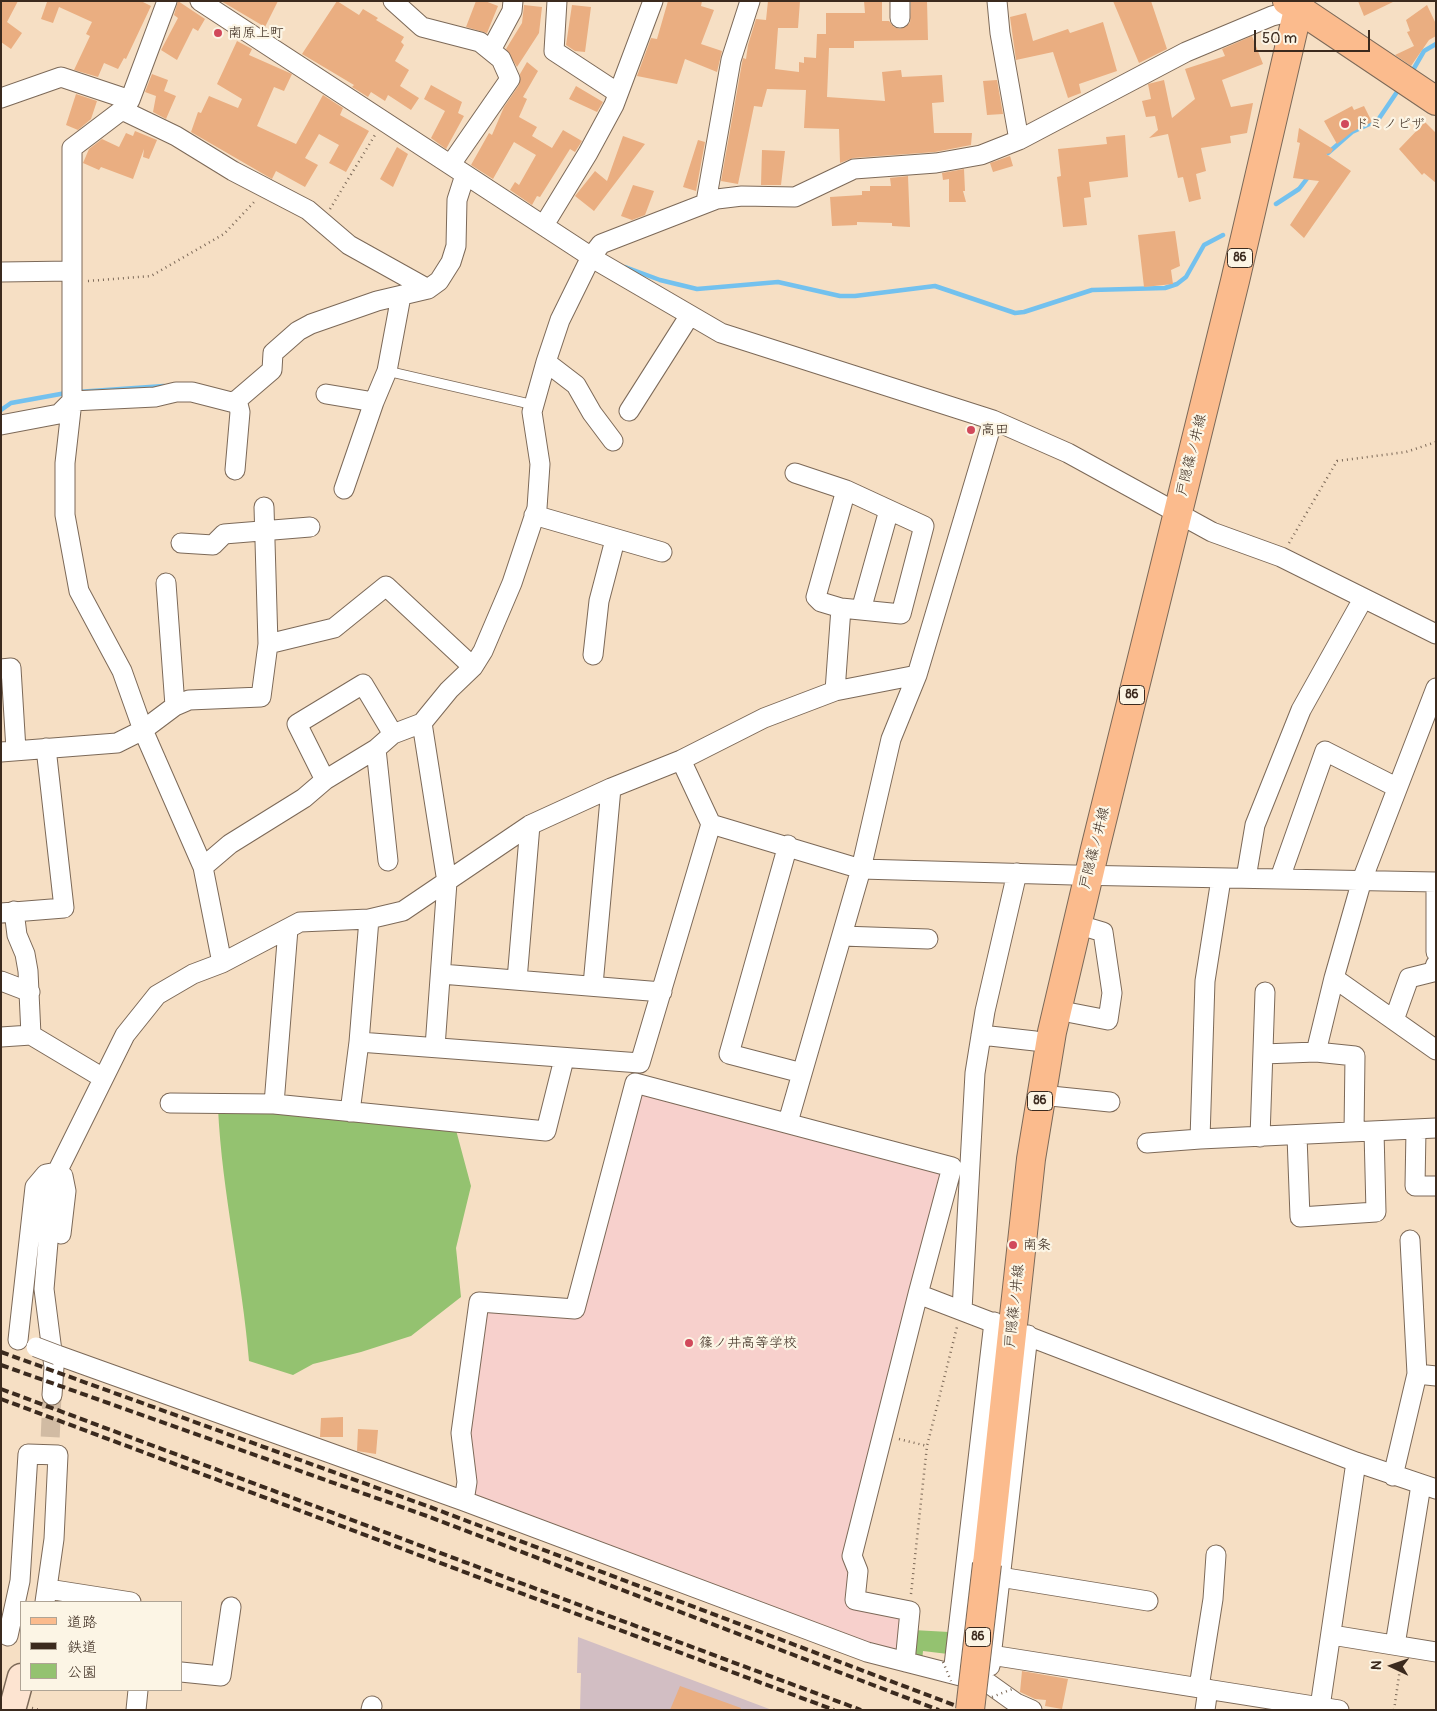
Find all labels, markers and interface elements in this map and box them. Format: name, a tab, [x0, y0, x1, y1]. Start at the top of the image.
scale bar	[1257, 20, 1373, 52]
place label: 南原上町	[228, 25, 284, 41]
marker: 南原上町	[212, 27, 224, 39]
text: 50 m	[1262, 29, 1297, 48]
place label: ドミノピザ	[1355, 116, 1425, 132]
marker: ドミノピザ	[1339, 118, 1351, 130]
road number: 86	[1228, 248, 1252, 268]
street label: 戸隠篠ノ井線	[1174, 412, 1210, 498]
place label: 高田	[981, 422, 1009, 438]
marker: 高田	[965, 424, 977, 436]
road number: 86	[1120, 686, 1144, 704]
street label: 戸隠篠ノ井線	[1077, 805, 1113, 891]
road number: 86	[1028, 1092, 1052, 1110]
place label: 南条	[1023, 1237, 1051, 1253]
marker: 南条	[1007, 1239, 1019, 1251]
street label: 戸隠篠ノ井線	[1002, 1263, 1028, 1349]
place label: 篠ノ井高等学校	[699, 1335, 797, 1351]
marker: 篠ノ井高等学校	[683, 1337, 695, 1349]
legend	[20, 1601, 182, 1691]
text: 道路	[67, 1613, 97, 1632]
road number: 86	[966, 1628, 990, 1646]
text: 鉄道	[67, 1638, 97, 1657]
north arrow	[1367, 1641, 1417, 1691]
text: N	[1368, 1660, 1385, 1670]
text: 公園	[67, 1663, 97, 1682]

